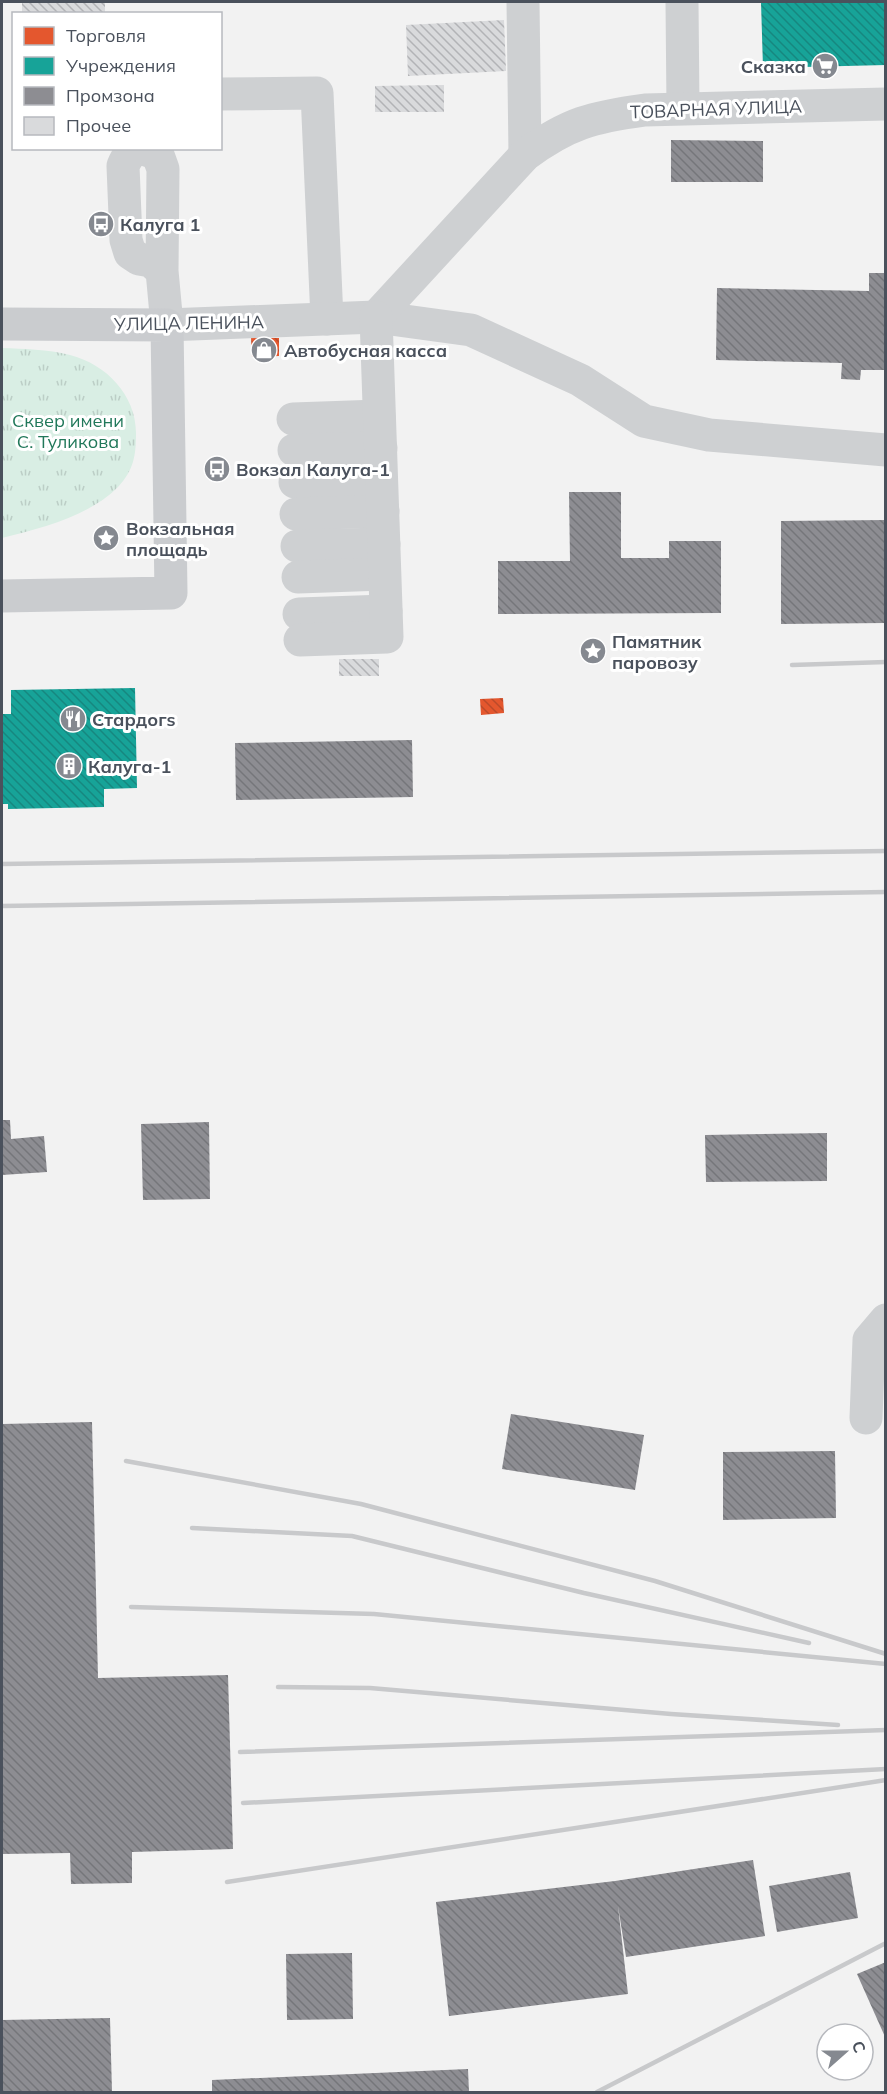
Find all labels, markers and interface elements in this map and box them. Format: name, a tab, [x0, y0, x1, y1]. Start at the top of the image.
legend	[12, 12, 222, 150]
text: Торговля	[66, 24, 146, 47]
supermarket icon: Сказка	[810, 51, 840, 81]
text: Учреждения	[65, 54, 176, 77]
place label: Сказка	[741, 55, 806, 78]
text: Промзона	[66, 84, 155, 107]
street label: ТОВАРНАЯ УЛИЦА	[630, 95, 802, 123]
text: Прочее	[66, 114, 131, 137]
bus stop icon: Калуга 1	[86, 209, 116, 239]
place label: Калуга 1	[120, 213, 200, 236]
street label: УЛИЦА ЛЕНИНА	[113, 310, 264, 336]
shop icon: Автобусная касса	[249, 335, 279, 365]
place label: Автобусная касса	[284, 339, 447, 362]
park label: Сквер имени С. Туликова	[12, 409, 124, 453]
bus stop icon: Вокзал Калуга-1	[202, 454, 232, 484]
place label: Вокзал Калуга-1	[236, 458, 390, 481]
place label: Вокзальная площадь	[126, 517, 234, 561]
place icon: Вокзальная площадь	[91, 523, 121, 553]
place label: Памятник паровозу	[612, 630, 702, 674]
place icon: Памятник паровозу	[578, 636, 608, 666]
restaurant icon: Стардогs	[58, 704, 88, 734]
place label: Стардогs	[92, 708, 176, 731]
building icon: Калуга-1	[54, 751, 84, 781]
place label: Калуга-1	[88, 755, 171, 778]
north arrow	[815, 2022, 875, 2082]
text: С	[848, 2038, 870, 2055]

